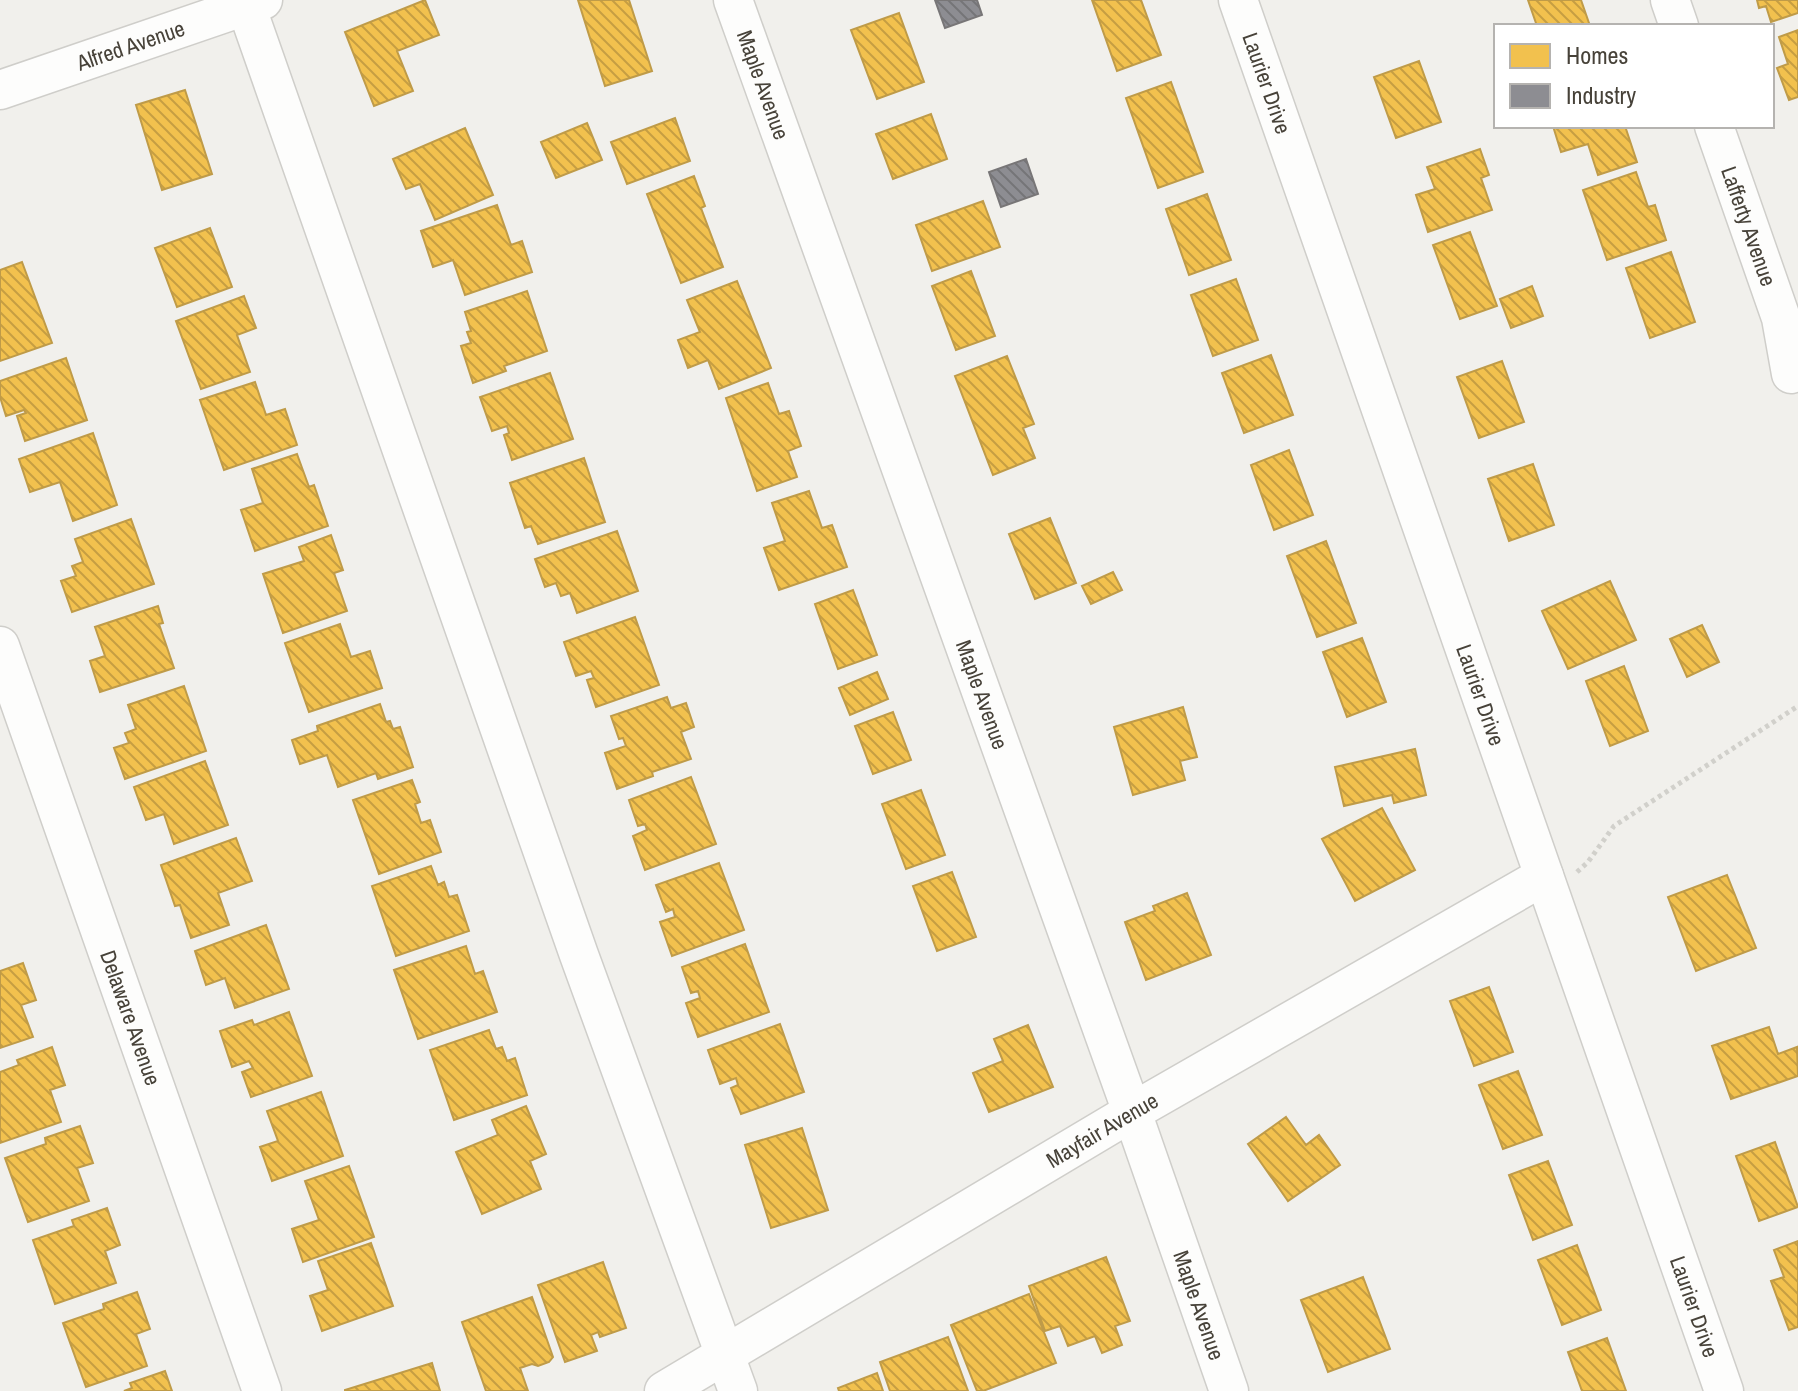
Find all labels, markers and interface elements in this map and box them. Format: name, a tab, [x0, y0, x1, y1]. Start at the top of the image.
street label: Alfred Avenue	[72, 13, 188, 78]
legend	[1494, 24, 1774, 128]
street label: Maple Avenue	[730, 26, 797, 144]
street label: Laurier Drive	[1235, 28, 1299, 138]
text: Homes	[1566, 39, 1628, 71]
text: Industry	[1566, 79, 1636, 111]
street label: Lafferty Avenue	[1714, 162, 1784, 290]
street label: Maple Avenue	[949, 636, 1016, 753]
street label: Laurier Drive	[1449, 640, 1512, 750]
street label: Delaware Avenue	[93, 946, 168, 1089]
street label: Mayfair Avenue	[1041, 1085, 1164, 1175]
street label: Maple Avenue	[1166, 1246, 1232, 1364]
street label: Laurier Drive	[1663, 1252, 1726, 1361]

